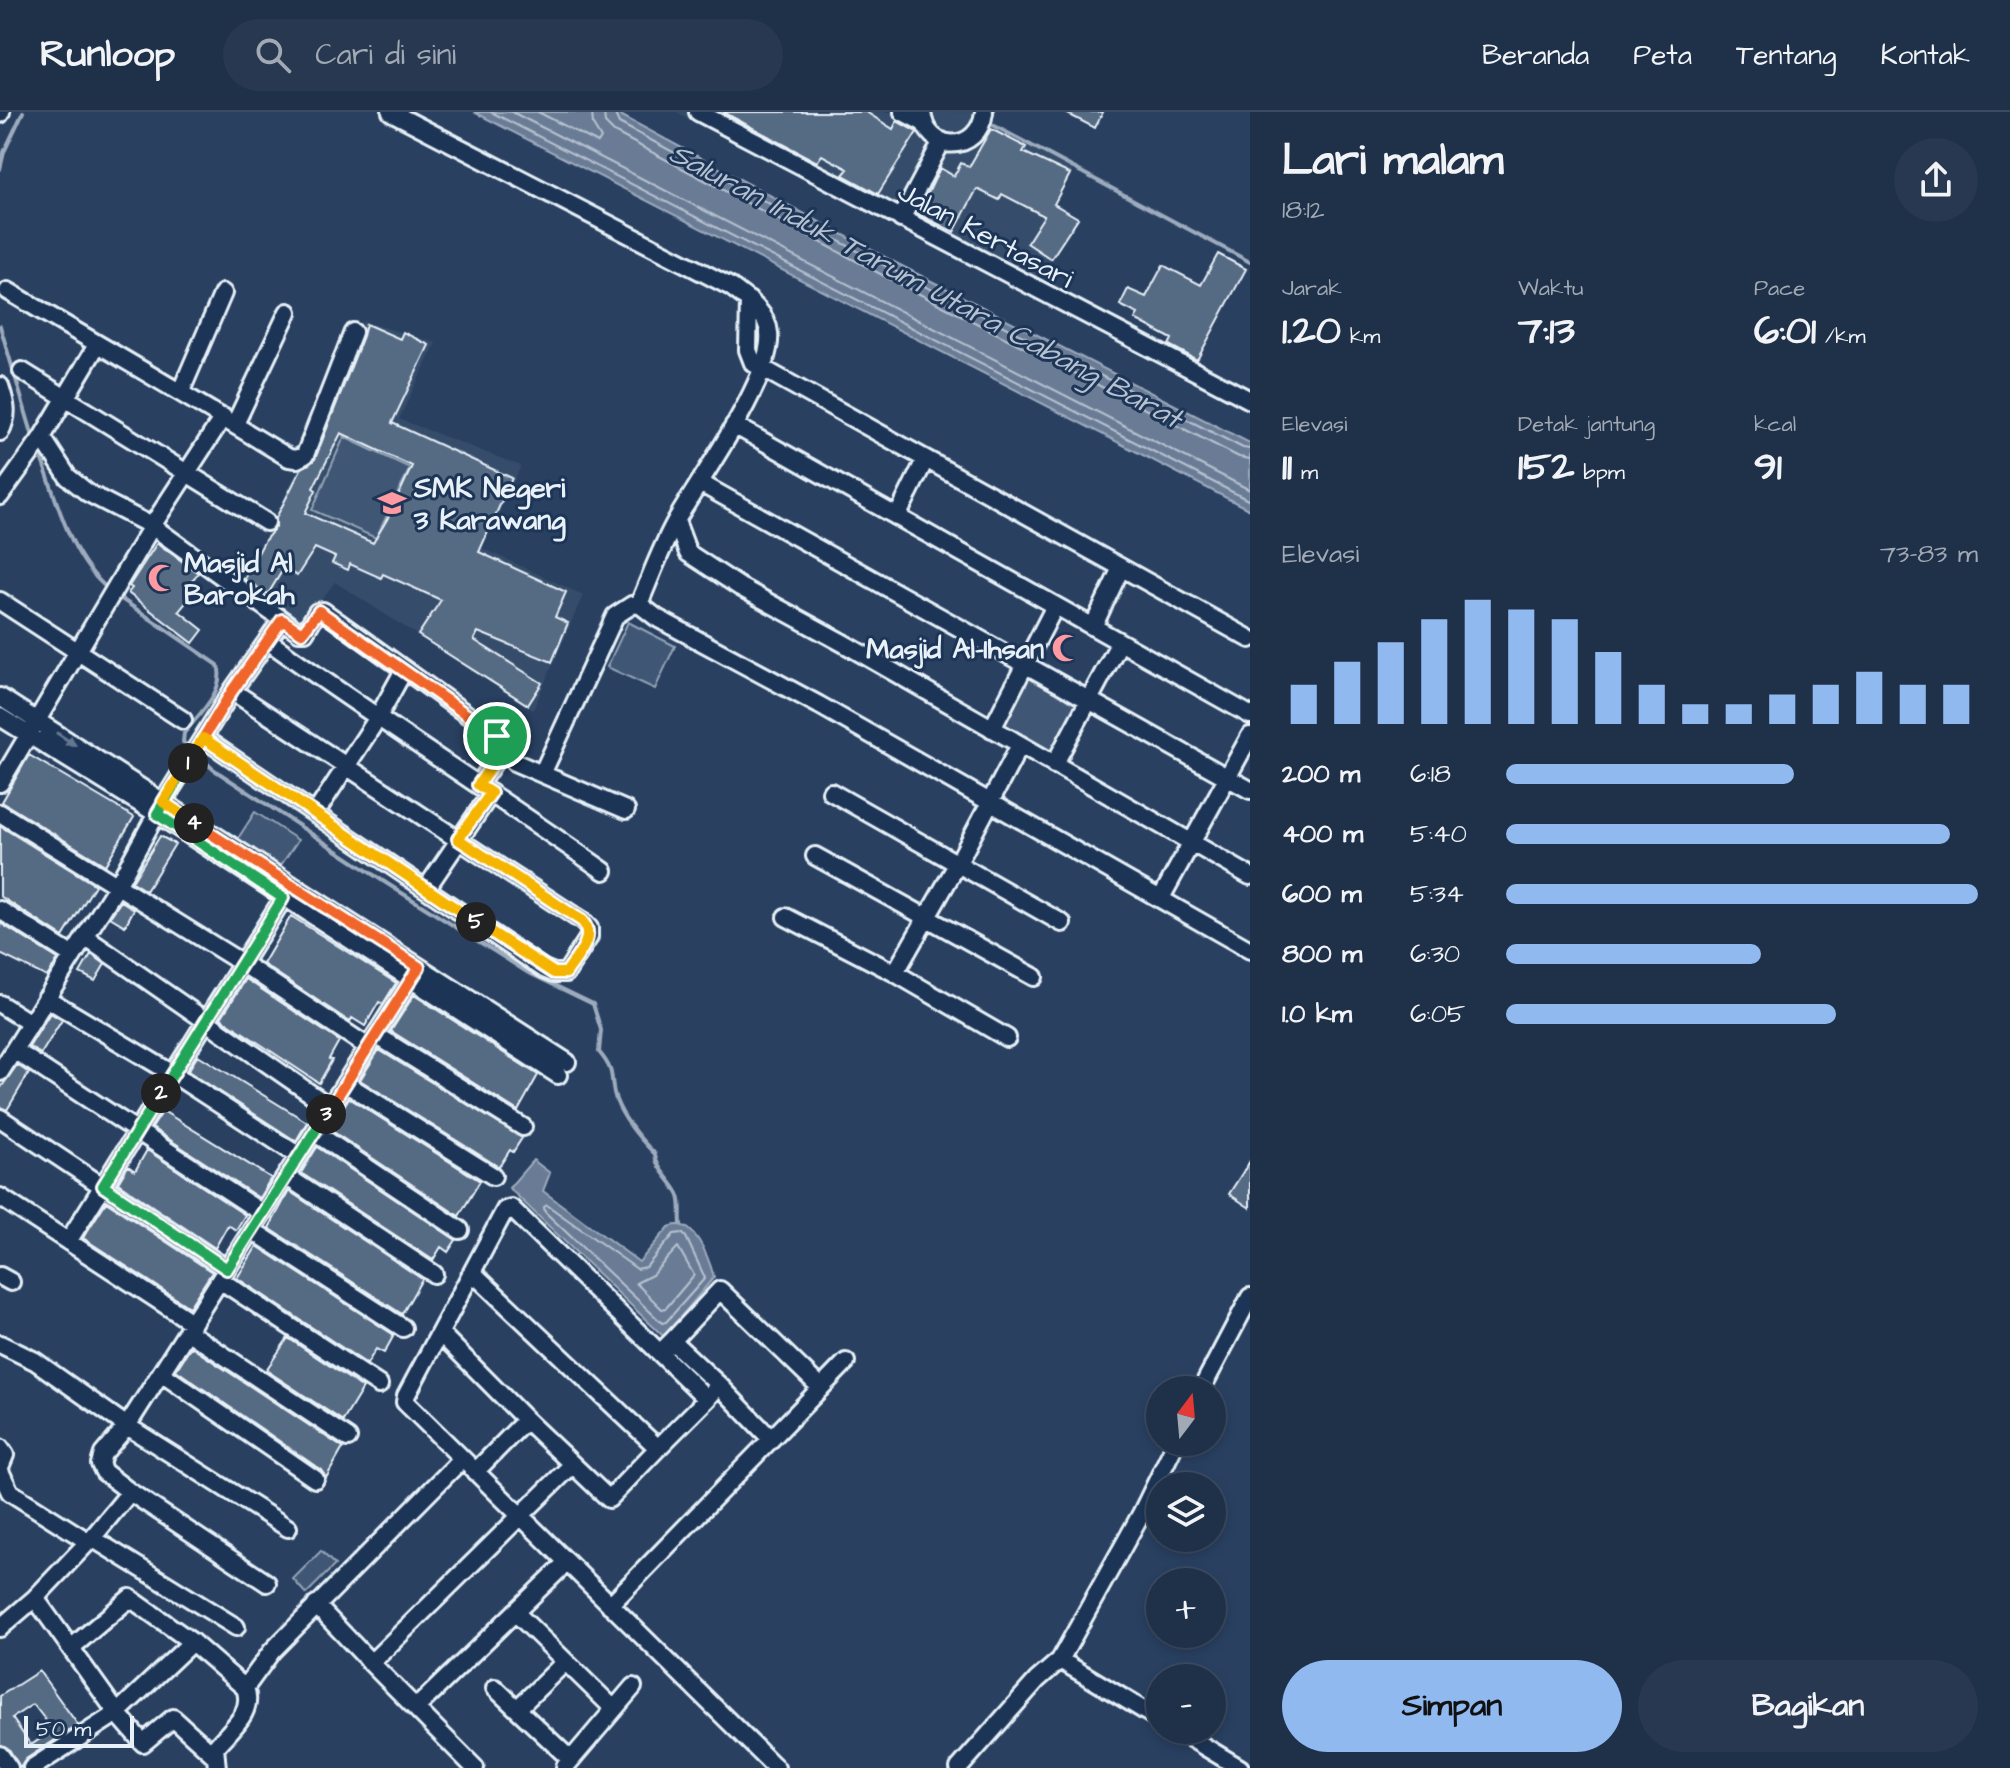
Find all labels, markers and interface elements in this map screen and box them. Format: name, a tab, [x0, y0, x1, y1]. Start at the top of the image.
search box	[223, 19, 783, 91]
text: Runloop	[40, 29, 175, 81]
icon: search	[251, 33, 295, 77]
text: Cari di sini	[315, 34, 456, 76]
text: Beranda	[1482, 36, 1589, 75]
text: Peta	[1633, 36, 1692, 75]
text: Tentang	[1736, 36, 1837, 75]
text: Kontak	[1881, 36, 1970, 75]
text: Lari malam	[1282, 131, 1504, 192]
water label: Saluran Induk Tarum Utara Cabang Barat	[661, 132, 1192, 442]
button: share	[1894, 138, 1978, 222]
street label: Jalan Kertasari	[890, 173, 1080, 298]
text: 18:12	[1282, 192, 1325, 228]
text: Jarak	[1282, 273, 1342, 304]
text: Waktu	[1518, 273, 1583, 304]
text: Pace	[1754, 273, 1805, 304]
text: 1.20	[1282, 304, 1341, 359]
text: 7:13	[1518, 304, 1575, 359]
text: 6:01	[1754, 304, 1816, 359]
text: km	[1341, 321, 1380, 352]
text: /km	[1816, 321, 1866, 352]
text: Elevasi	[1282, 409, 1347, 440]
text: Detak jantung	[1518, 409, 1655, 440]
text: kcal	[1754, 409, 1796, 440]
text: 11	[1282, 440, 1292, 495]
text: 152	[1518, 440, 1574, 495]
text: 91	[1754, 440, 1782, 495]
text: m	[1292, 457, 1318, 488]
text: bpm	[1574, 457, 1625, 488]
place label: SMK Negeri 3 Karawang	[413, 469, 566, 542]
school or university icon: SMK Negeri 3 Karawang	[377, 488, 407, 518]
text: Elevasi	[1282, 536, 1359, 572]
text: 73–83 m	[1880, 536, 1978, 572]
place label: Masjid Al Barokah	[184, 544, 296, 615]
mosque icon: Masjid Al Barokah	[147, 563, 177, 593]
place label: Masjid Al-Ihsan	[866, 630, 1044, 669]
mosque icon: Masjid Al-Ihsan	[1051, 633, 1081, 663]
pin	[463, 702, 531, 770]
icon: arrive	[475, 714, 519, 758]
one-way arrow	[55, 731, 77, 746]
pin: 1	[168, 743, 208, 783]
text: 1	[187, 747, 189, 778]
text: 200 m	[1282, 756, 1360, 792]
text: 6:18	[1410, 756, 1451, 792]
pin: 4	[174, 803, 214, 843]
text: 4	[187, 807, 201, 838]
text: 400 m	[1282, 816, 1363, 852]
text: 5:40	[1410, 816, 1467, 852]
text: 600 m	[1282, 876, 1362, 912]
text: 5:34	[1410, 876, 1464, 912]
pin: 5	[456, 902, 496, 942]
text: 5	[468, 906, 484, 937]
text: 800 m	[1282, 936, 1362, 972]
text: 6:30	[1410, 936, 1460, 972]
text: 1.0 km	[1282, 996, 1352, 1032]
text: 6:05	[1410, 996, 1465, 1032]
pin: 2	[141, 1073, 181, 1113]
text: 2	[155, 1077, 167, 1108]
pin: 3	[306, 1094, 346, 1134]
text: 3	[320, 1098, 332, 1129]
north arrow	[1146, 1376, 1226, 1456]
map controls	[1146, 1376, 1226, 1744]
button: layers	[1146, 1472, 1226, 1552]
button: +	[1146, 1568, 1226, 1648]
button: Simpan	[1282, 1660, 1622, 1752]
button: Bagikan	[1638, 1660, 1978, 1752]
button: −	[1146, 1664, 1226, 1744]
scale bar	[24, 1712, 134, 1748]
text: 50 m	[36, 1714, 91, 1745]

